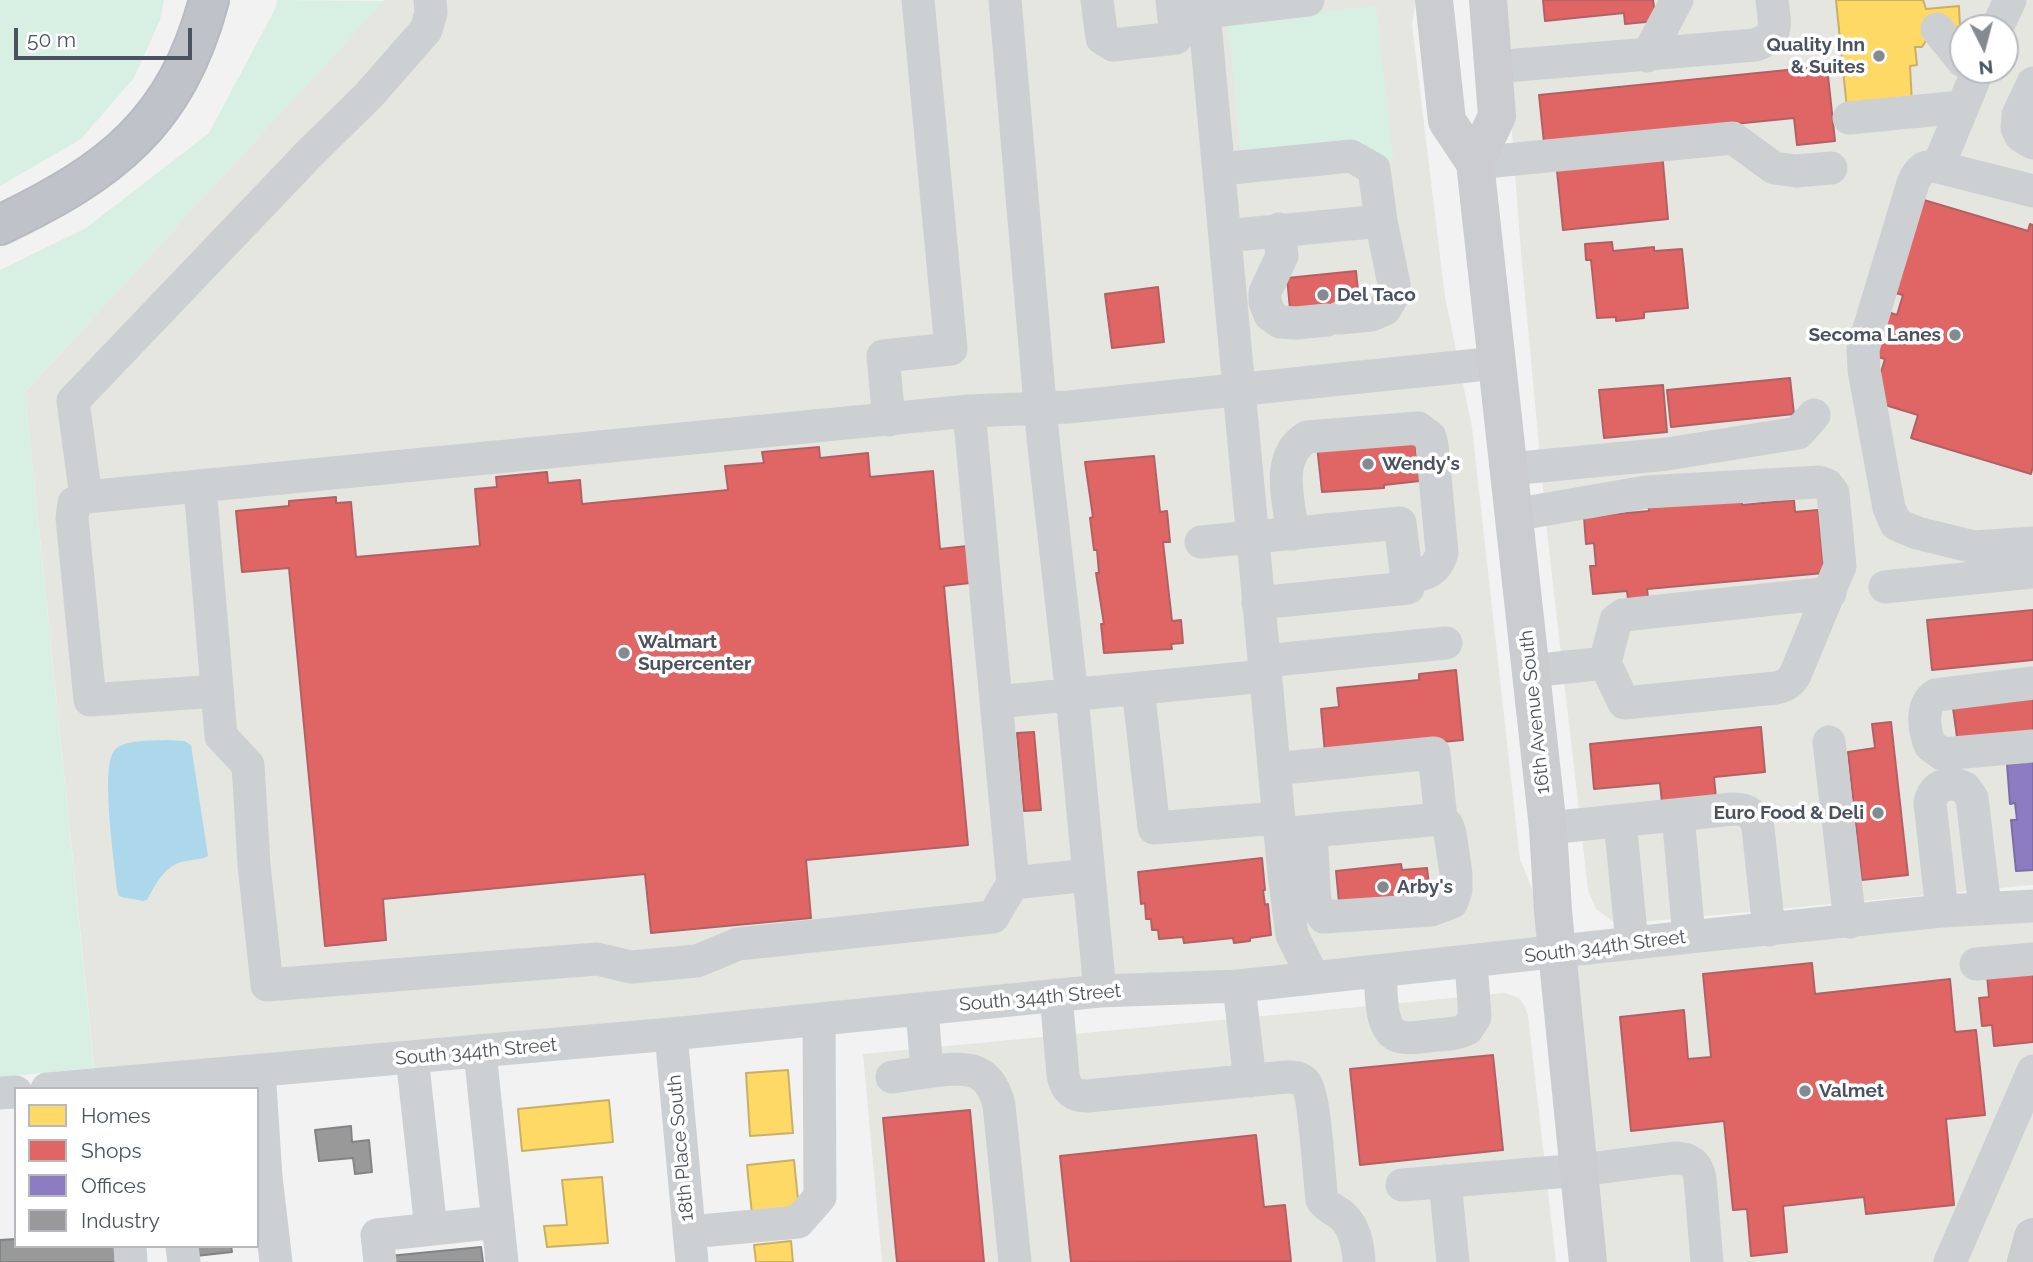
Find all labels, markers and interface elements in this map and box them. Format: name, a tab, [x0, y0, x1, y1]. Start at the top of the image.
scale bar	[18, 14, 196, 58]
north arrow	[1949, 14, 2019, 84]
text: 50 m	[27, 27, 76, 52]
place label: Quality Inn & Suites	[1766, 34, 1865, 78]
marker: Quality Inn & Suites	[1871, 48, 1887, 64]
text: N	[1978, 56, 1994, 80]
place label: Del Taco	[1337, 284, 1416, 306]
marker: Del Taco	[1315, 287, 1331, 303]
place label: Secoma Lanes	[1808, 324, 1941, 346]
marker: Secoma Lanes	[1947, 327, 1963, 343]
place label: Wendy's	[1382, 453, 1460, 475]
marker: Wendy's	[1360, 456, 1376, 472]
street label: 16th Avenue South	[1515, 629, 1555, 795]
place label: Walmart Supercenter	[638, 631, 751, 675]
marker: Walmart Supercenter	[616, 645, 632, 661]
place label: Euro Food & Deli	[1714, 802, 1864, 824]
marker: Euro Food & Deli	[1870, 805, 1886, 821]
place label: Arby's	[1397, 876, 1453, 898]
marker: Arby's	[1375, 879, 1391, 895]
street label: South 344th Street	[1523, 926, 1687, 968]
street label: South 344th Street	[958, 980, 1122, 1016]
street label: South 344th Street	[394, 1034, 558, 1070]
street label: 18th Place South	[663, 1074, 699, 1222]
place label: Valmet	[1819, 1080, 1884, 1102]
marker: Valmet	[1797, 1083, 1813, 1099]
legend	[14, 1087, 259, 1248]
text: Homes	[81, 1103, 151, 1128]
text: Shops	[81, 1138, 142, 1163]
text: Offices	[81, 1173, 146, 1198]
text: Industry	[81, 1208, 160, 1233]

